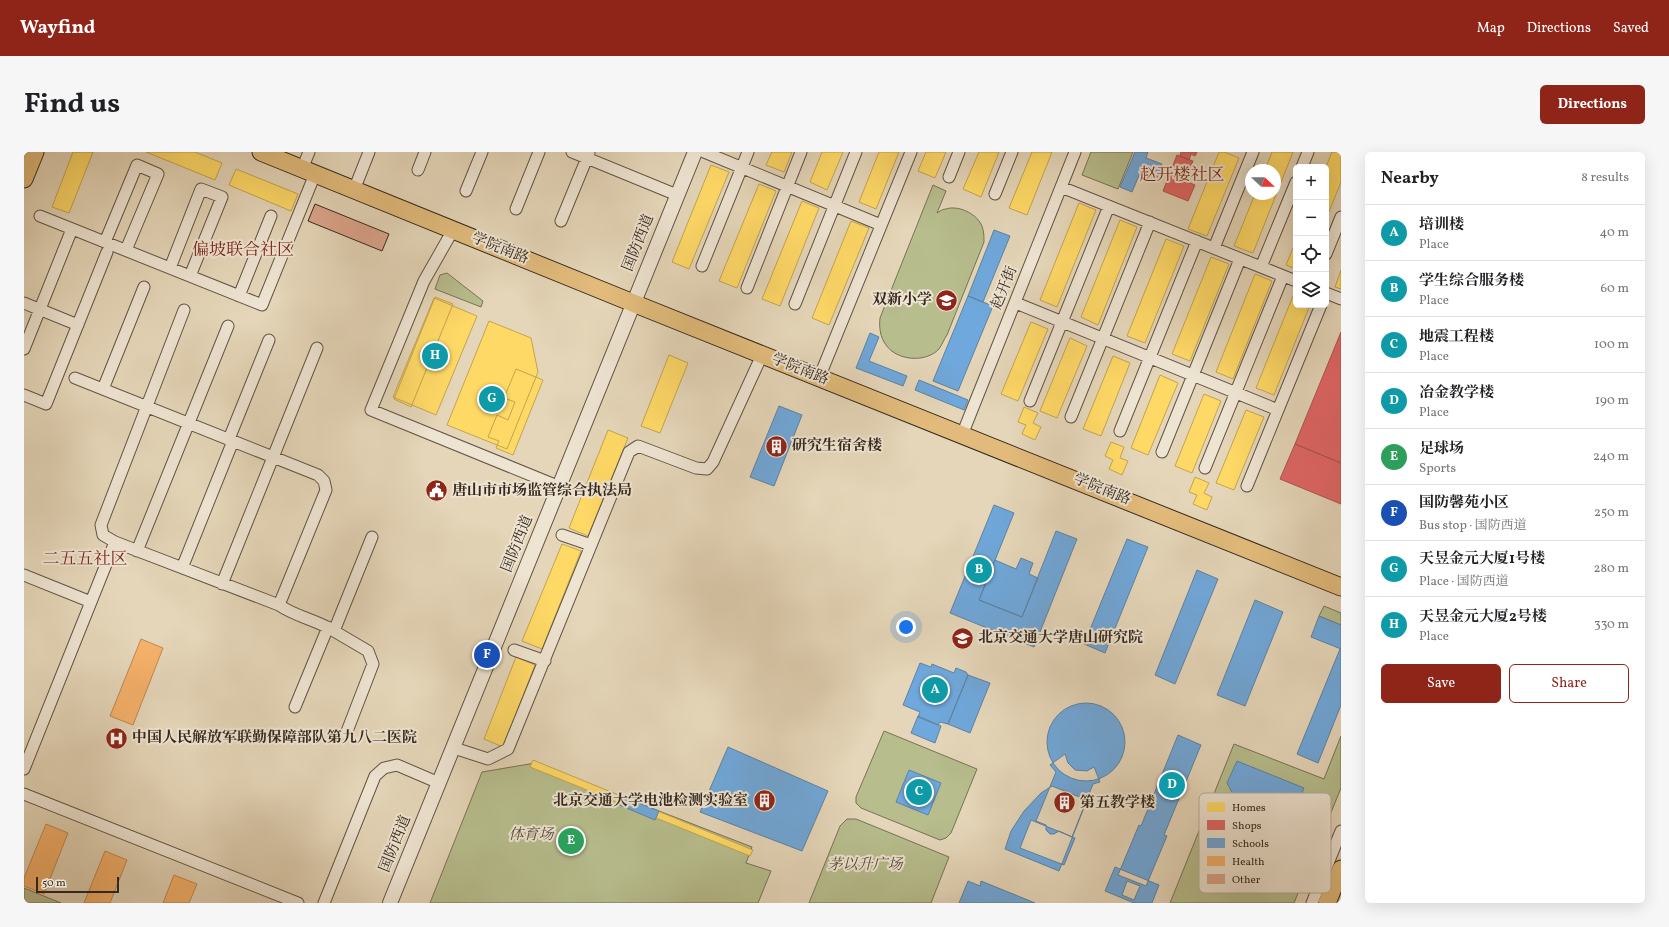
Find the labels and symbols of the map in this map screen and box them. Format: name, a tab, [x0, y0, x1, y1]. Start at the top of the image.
district label: 赵开楼社区	[1140, 164, 1225, 187]
north arrow	[1245, 164, 1281, 200]
street label: 国防西道	[618, 211, 660, 275]
street label: 学院南路	[468, 228, 532, 270]
district label: 偏坡联合社区	[192, 239, 294, 262]
street label: 赵开街	[987, 263, 1023, 313]
school or university icon: 双新小学	[934, 287, 960, 313]
place label: 双新小学	[872, 290, 932, 311]
pin: H	[422, 341, 448, 371]
street label: 学院南路	[768, 349, 832, 391]
pin: G	[479, 384, 505, 414]
building icon: 研究生宿舍楼	[763, 433, 789, 459]
place label: 研究生宿舍楼	[792, 436, 882, 457]
street label: 学院南路	[1070, 469, 1134, 511]
public building icon: 唐山市市场监管综合执法局	[424, 478, 450, 504]
place label: 唐山市市场监管综合执法局	[452, 481, 632, 502]
street label: 国防西道	[497, 512, 539, 576]
district label: 二五五社区	[43, 548, 128, 571]
pin: B	[966, 555, 992, 585]
your location	[896, 617, 916, 637]
school or university icon: 北京交通大学唐山研究院	[950, 625, 976, 651]
place label: 北京交通大学唐山研究院	[978, 628, 1143, 649]
pin: F	[474, 640, 500, 670]
pin: A	[922, 675, 948, 705]
hospital icon: 中国人民解放军联勤保障部队第九八二医院	[103, 725, 129, 751]
place label: 中国人民解放军联勤保障部队第九八二医院	[132, 728, 417, 749]
pin: D	[1159, 770, 1185, 800]
pin: C	[906, 777, 932, 807]
building icon: 北京交通大学电池检测实验室	[751, 788, 777, 814]
building icon: 第五教学楼	[1051, 790, 1077, 816]
place label: 北京交通大学电池检测实验室	[553, 791, 748, 812]
place label: 第五教学楼	[1080, 793, 1155, 814]
legend	[1199, 793, 1331, 893]
text: Homes	[1232, 801, 1266, 816]
street label: 国防西道	[375, 812, 417, 876]
text: Shops	[1232, 819, 1262, 834]
park label: 体育场	[508, 825, 555, 846]
pin: E	[558, 826, 584, 856]
text: Schools	[1232, 837, 1269, 852]
park label: 茅以升广场	[827, 855, 904, 876]
text: Health	[1232, 855, 1265, 870]
text: Other	[1232, 873, 1261, 888]
scale bar	[36, 875, 119, 894]

